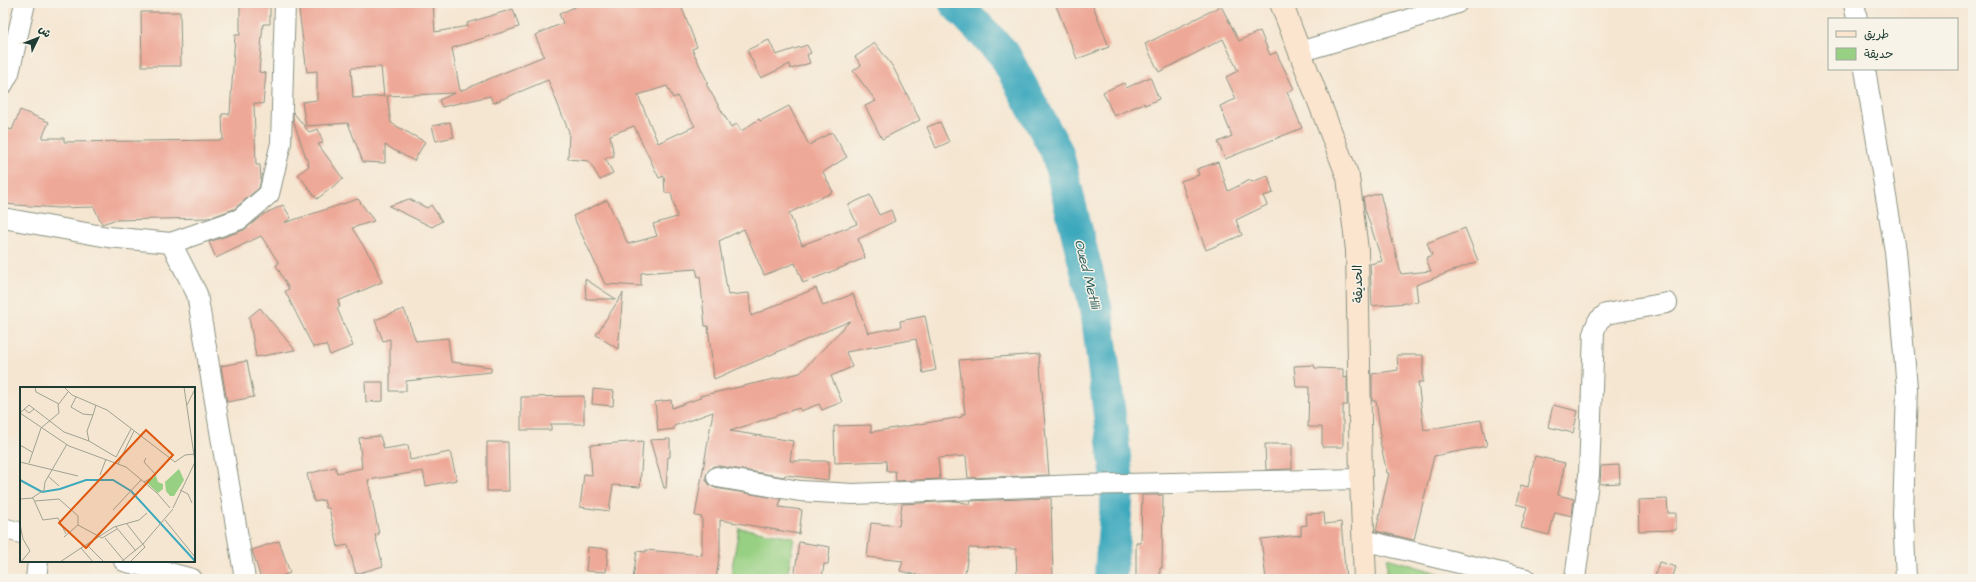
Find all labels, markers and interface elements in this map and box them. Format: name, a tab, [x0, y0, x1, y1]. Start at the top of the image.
north arrow	[18, 18, 58, 58]
legend	[1828, 18, 1958, 70]
text: ش	[35, 22, 55, 41]
text: طريق	[1864, 26, 1889, 43]
text: حديقة	[1864, 46, 1893, 63]
water label: Oued Metlili	[1069, 237, 1106, 312]
street label: الحديقة	[1349, 265, 1367, 303]
inset map	[20, 387, 195, 562]

